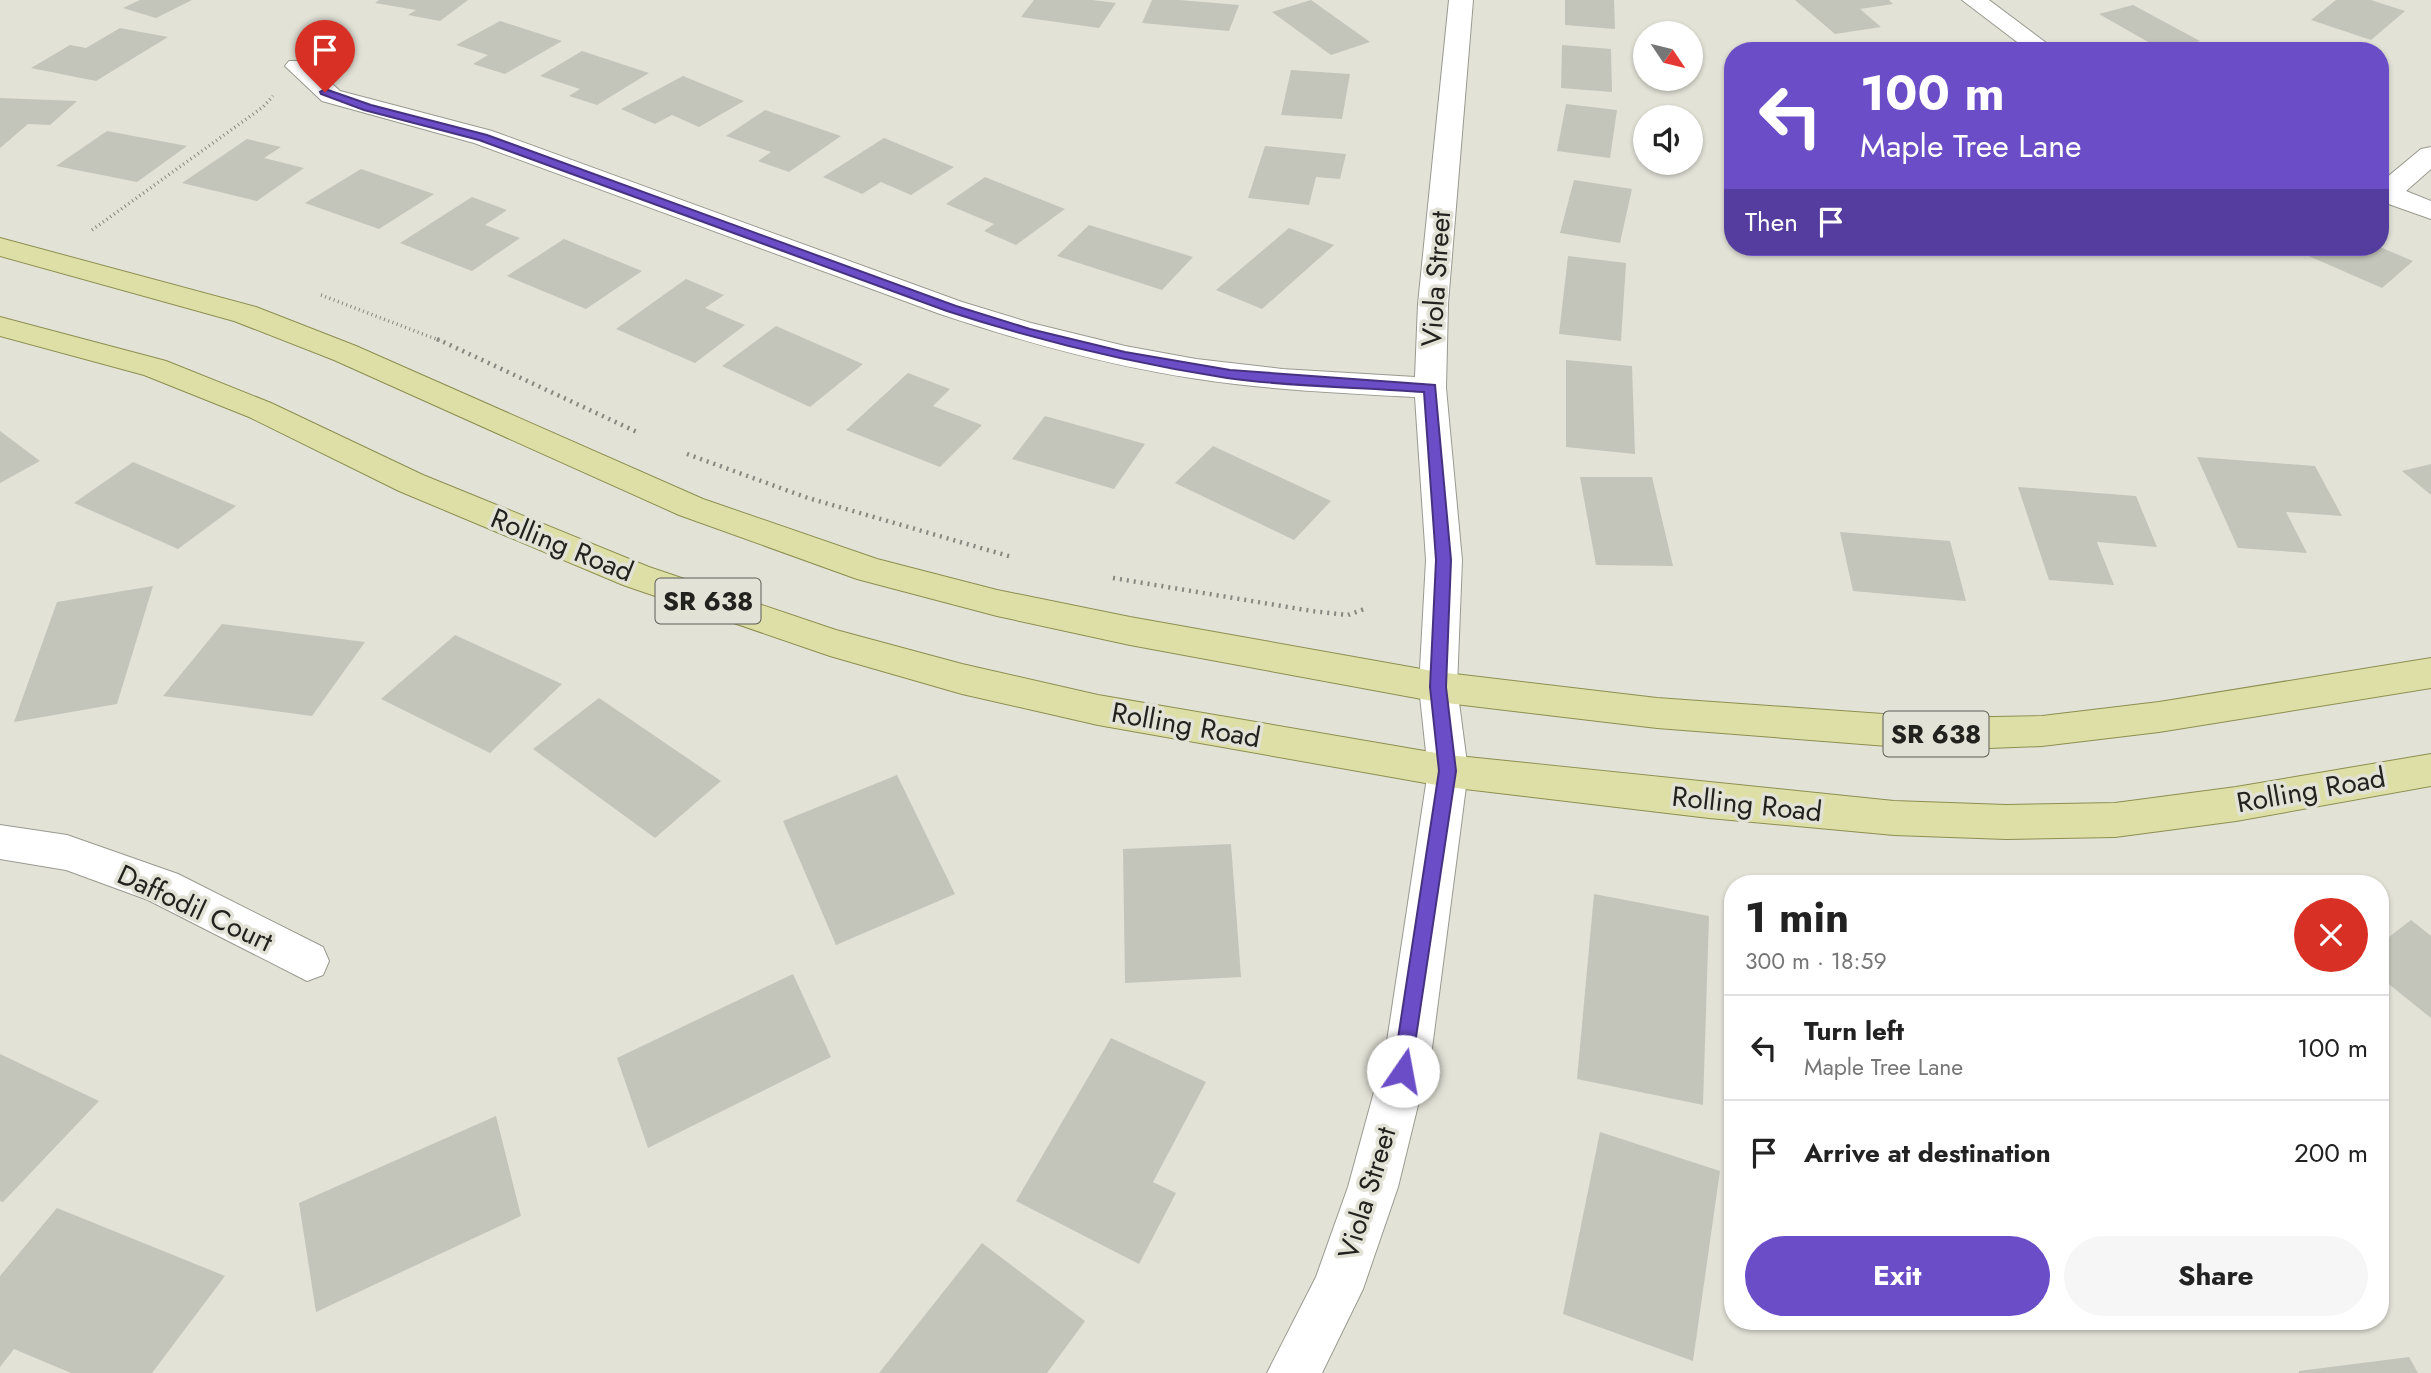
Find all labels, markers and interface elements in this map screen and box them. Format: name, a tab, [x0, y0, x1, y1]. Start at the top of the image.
pin	[295, 20, 355, 92]
north arrow	[1633, 21, 1703, 91]
map controls	[1633, 21, 1703, 175]
icon: arrive	[306, 31, 344, 69]
text: 100 m	[1860, 58, 2005, 128]
icon: left	[1745, 70, 1836, 161]
button: sound	[1633, 105, 1703, 175]
text: Maple Tree Lane	[1860, 123, 2081, 169]
text: Then	[1745, 203, 1798, 241]
icon: arrive	[1812, 203, 1850, 241]
street label: Viola Street	[1411, 209, 1461, 348]
street label: Rolling Road	[485, 498, 639, 592]
road number: SR 638	[656, 579, 760, 624]
street label: Rolling Road	[1108, 692, 1264, 758]
road number: SR 638	[1884, 712, 1988, 756]
street label: Rolling Road	[2233, 757, 2389, 823]
street label: Rolling Road	[1670, 776, 1824, 832]
street label: Daffodil Court	[110, 854, 280, 962]
text: 1 min	[1745, 887, 1849, 948]
button: close	[2294, 898, 2368, 972]
text: 300 m · 18:59	[1745, 944, 1887, 978]
text: Turn left	[1804, 1012, 1904, 1050]
icon: left	[1745, 1029, 1783, 1067]
text: 100 m	[2297, 1029, 2368, 1067]
position arrow	[1366, 1034, 1440, 1108]
text: Maple Tree Lane	[1804, 1050, 1963, 1084]
street label: Viola Street	[1327, 1122, 1407, 1264]
icon: arrive	[1745, 1134, 1783, 1172]
text: Arrive at destination	[1804, 1134, 2051, 1172]
text: 200 m	[2294, 1134, 2368, 1172]
button: Exit	[1745, 1236, 2050, 1316]
button: Share	[2064, 1236, 2368, 1316]

